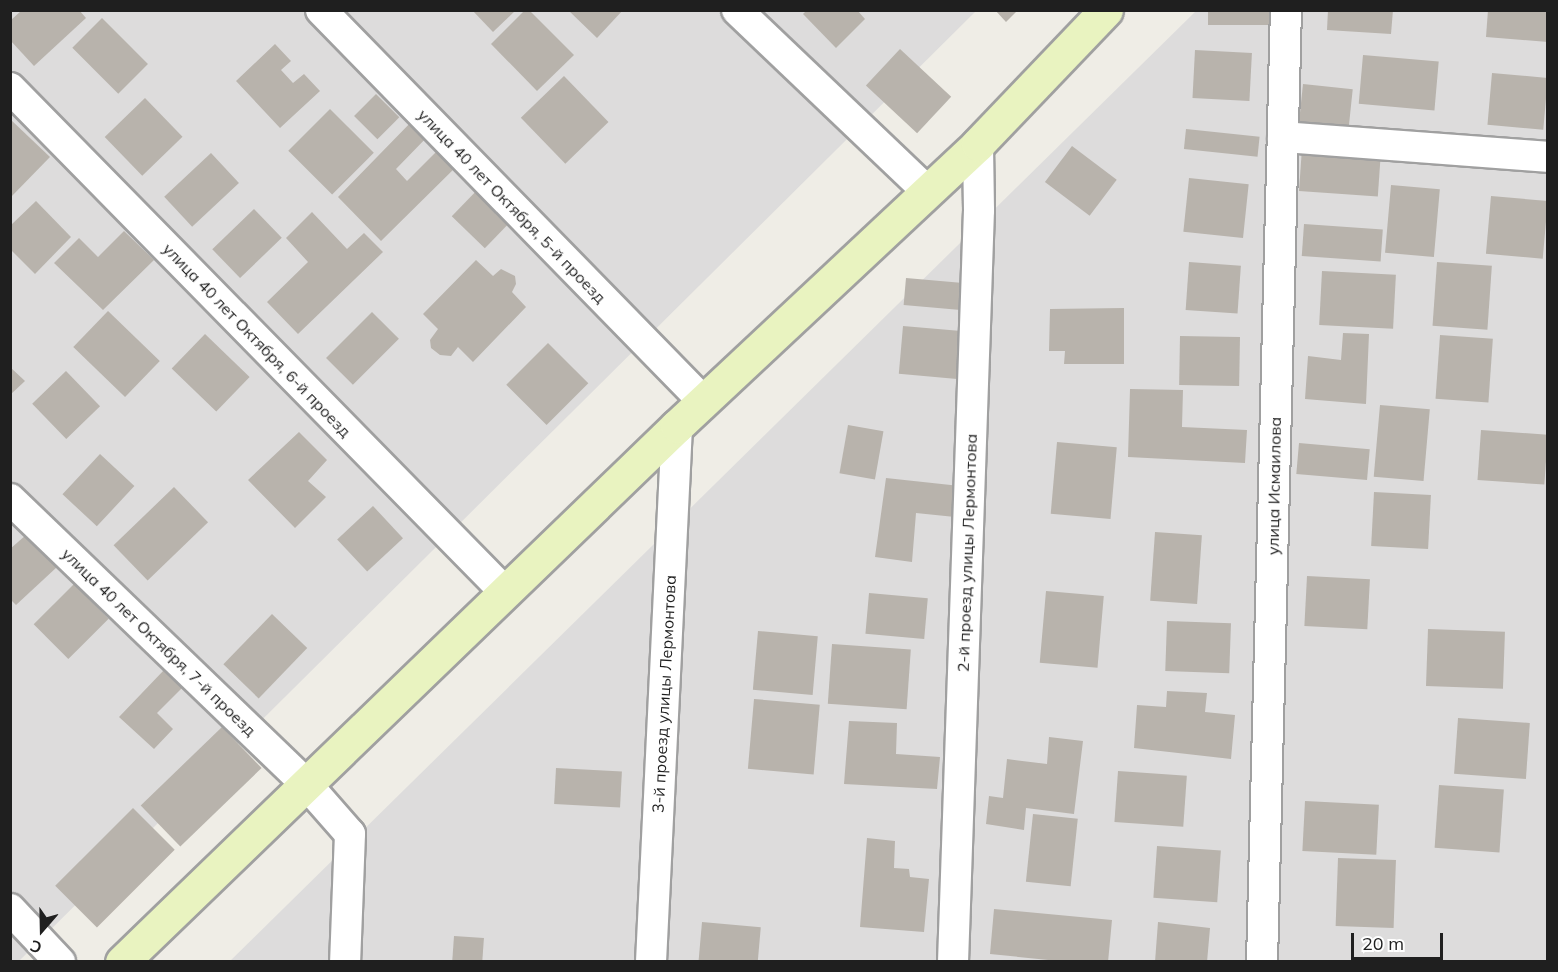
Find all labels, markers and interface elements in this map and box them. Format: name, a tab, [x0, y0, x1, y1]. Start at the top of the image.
street label: улица 40 лет Октября, 5-й проезд	[414, 105, 610, 307]
street label: улица 40 лет Октября, 6-й проезд	[159, 239, 355, 441]
street label: улица Исмаилова	[1263, 417, 1285, 555]
street label: 2-й проезд улицы Лермонтова	[953, 434, 981, 672]
street label: улица 40 лет Октября, 7-й проезд	[58, 544, 260, 740]
street label: 3-й проезд улицы Лермонтова	[648, 574, 680, 814]
north arrow	[12, 900, 72, 960]
scale bar	[1354, 921, 1446, 959]
text: 20 m	[1362, 932, 1404, 955]
text: С	[27, 936, 44, 958]

